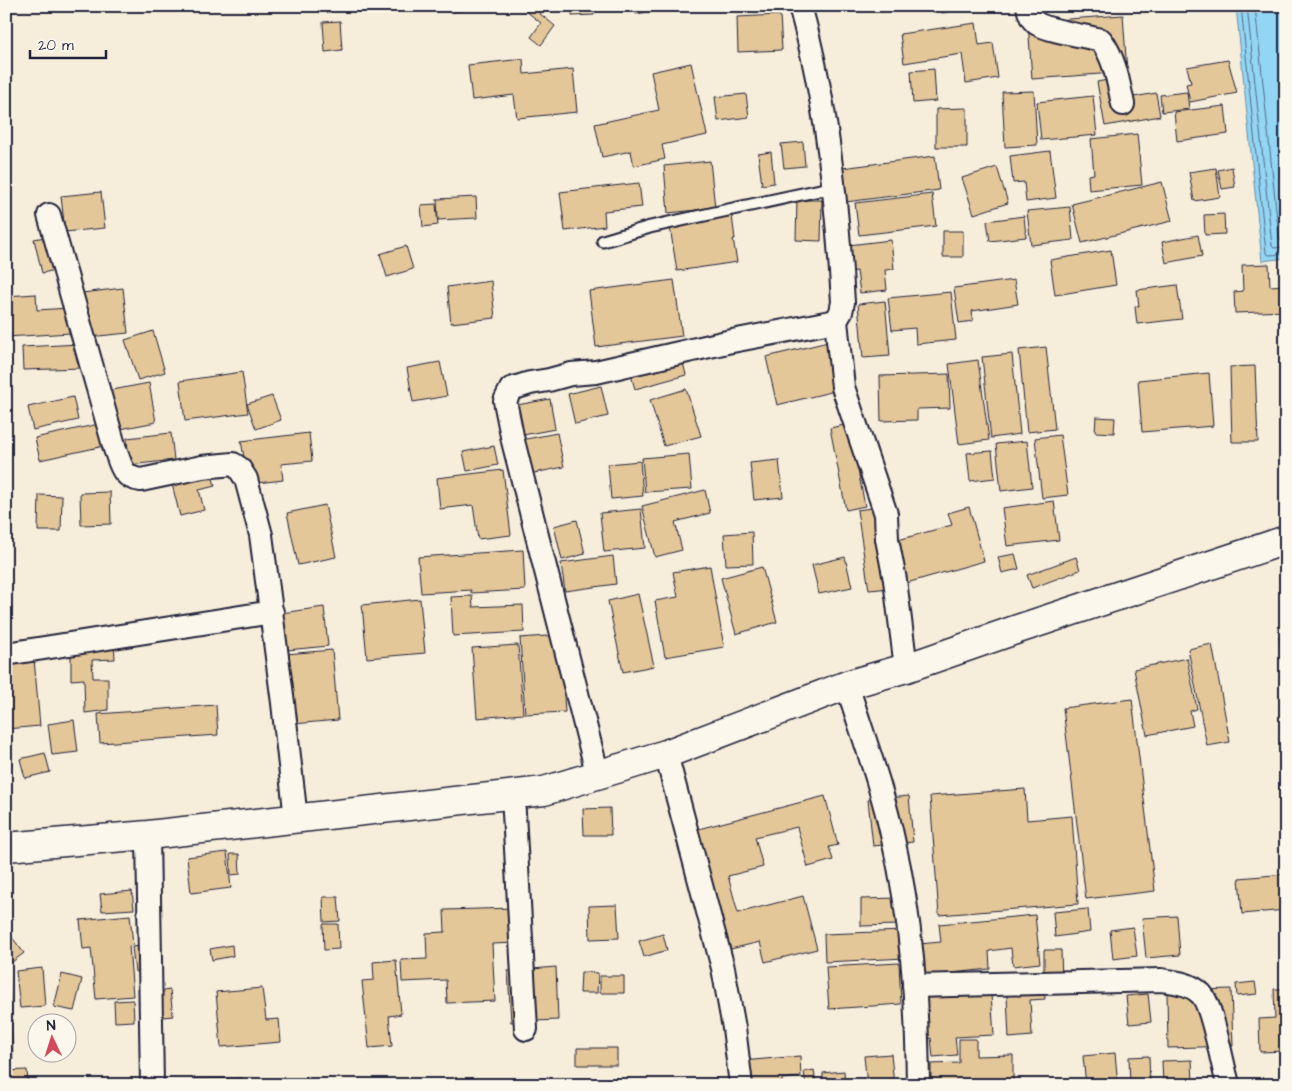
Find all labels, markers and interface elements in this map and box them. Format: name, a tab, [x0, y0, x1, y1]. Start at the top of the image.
scale bar	[30, 28, 106, 60]
text: 20 m	[38, 35, 74, 56]
north arrow	[28, 1014, 78, 1064]
text: N	[46, 1016, 56, 1036]

